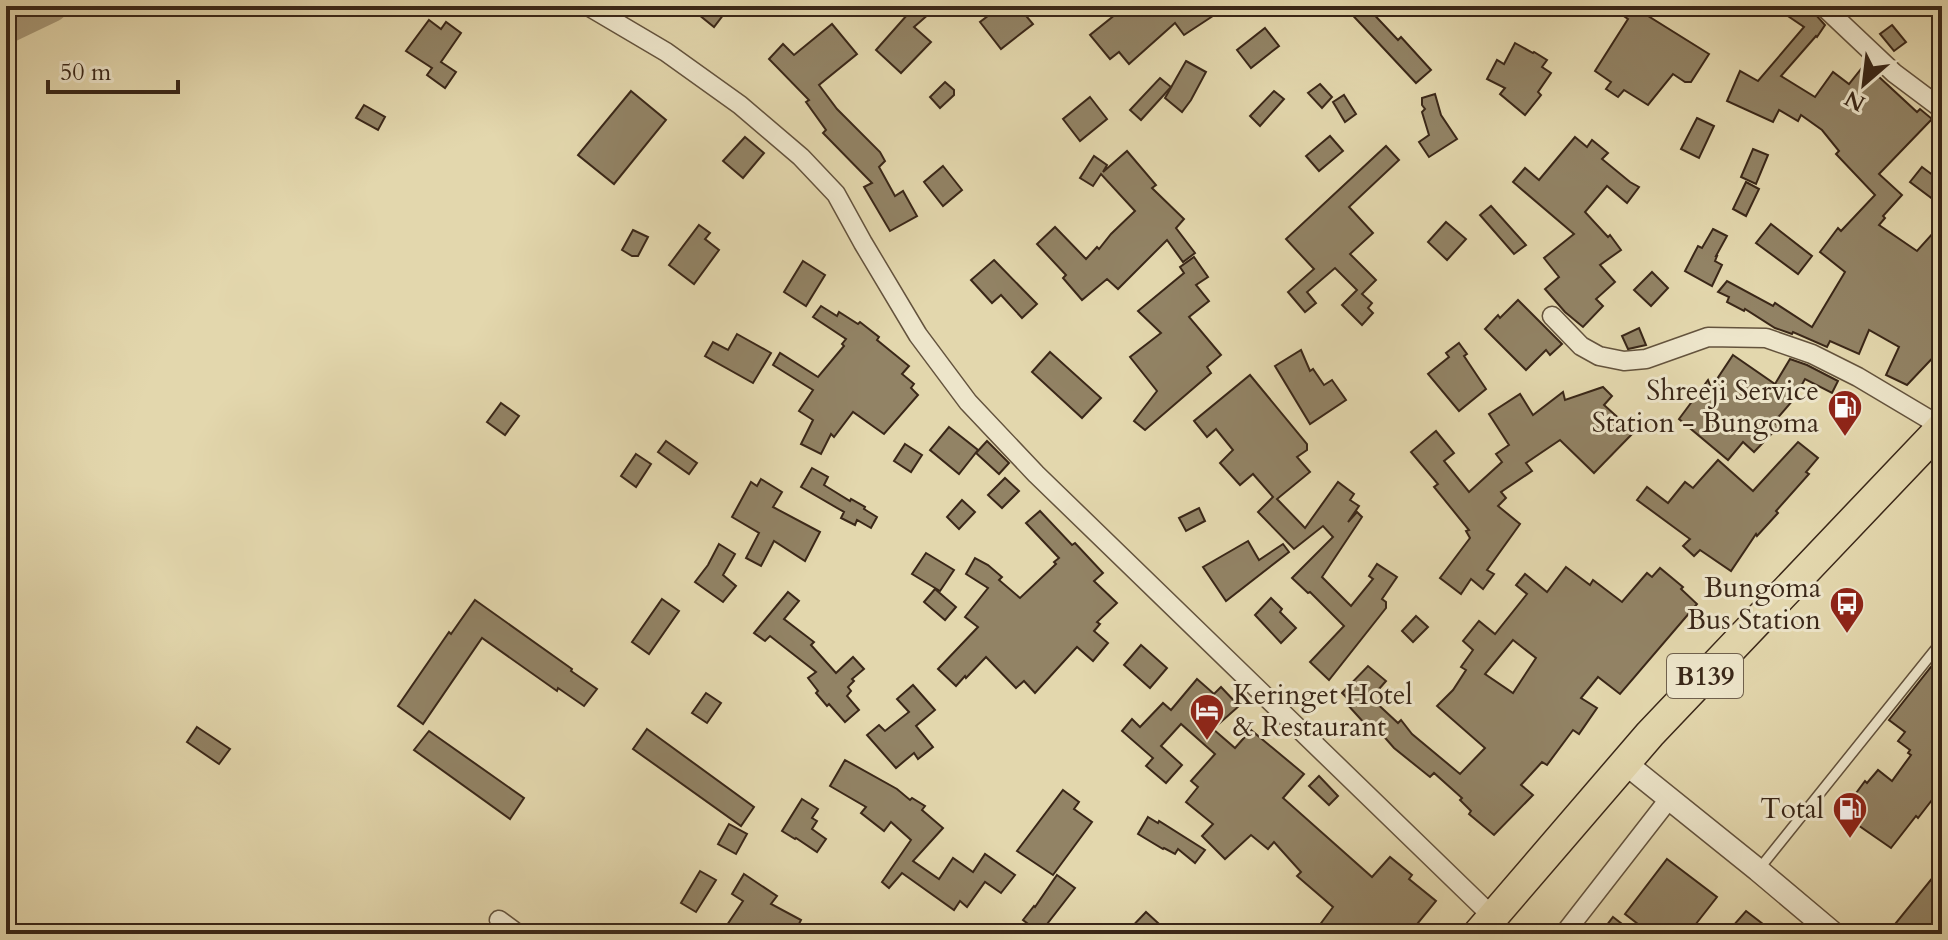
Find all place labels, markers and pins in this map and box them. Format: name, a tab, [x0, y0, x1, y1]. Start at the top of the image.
place label: Shreeji Service Station - Bungoma	[1592, 372, 1819, 442]
fuel station icon: Shreeji Service Station - Bungoma	[1826, 388, 1864, 438]
place label: Bungoma Bus Station	[1687, 569, 1821, 639]
bus stop icon: Bungoma Bus Station	[1828, 585, 1866, 635]
place label: Keringet Hotel & Restaurant	[1233, 676, 1413, 746]
hotel icon: Keringet Hotel & Restaurant	[1188, 692, 1226, 742]
place label: Total	[1760, 790, 1824, 828]
fuel station icon: Total	[1831, 790, 1869, 840]

